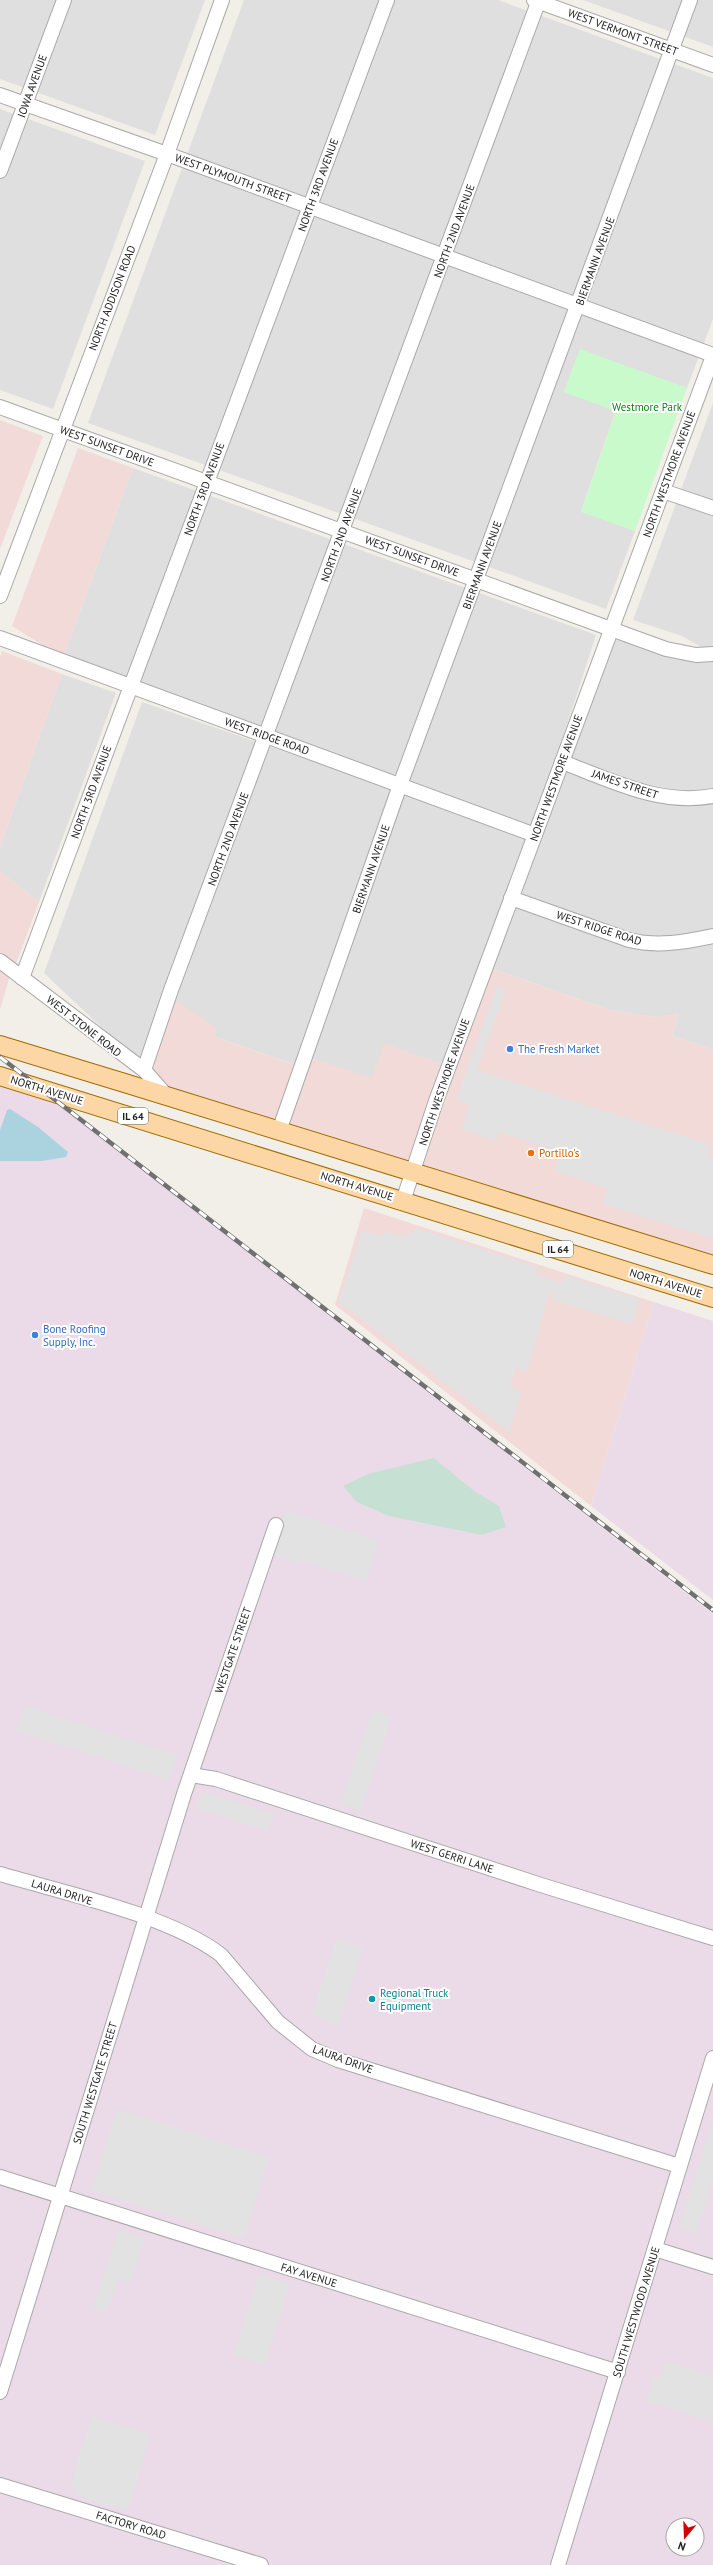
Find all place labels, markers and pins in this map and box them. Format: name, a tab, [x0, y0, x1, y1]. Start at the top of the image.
place label: The Fresh Market	[518, 1042, 600, 1056]
marker: The Fresh Market	[505, 1044, 515, 1054]
place label: Portillo's	[539, 1146, 580, 1160]
marker: Portillo's	[526, 1148, 536, 1158]
place label: Bone Roofing Supply, Inc.	[43, 1322, 106, 1349]
marker: Bone Roofing Supply, Inc.	[30, 1330, 40, 1340]
place label: Regional Truck Equipment	[380, 1986, 449, 2013]
marker: Regional Truck Equipment	[367, 1994, 377, 2004]

